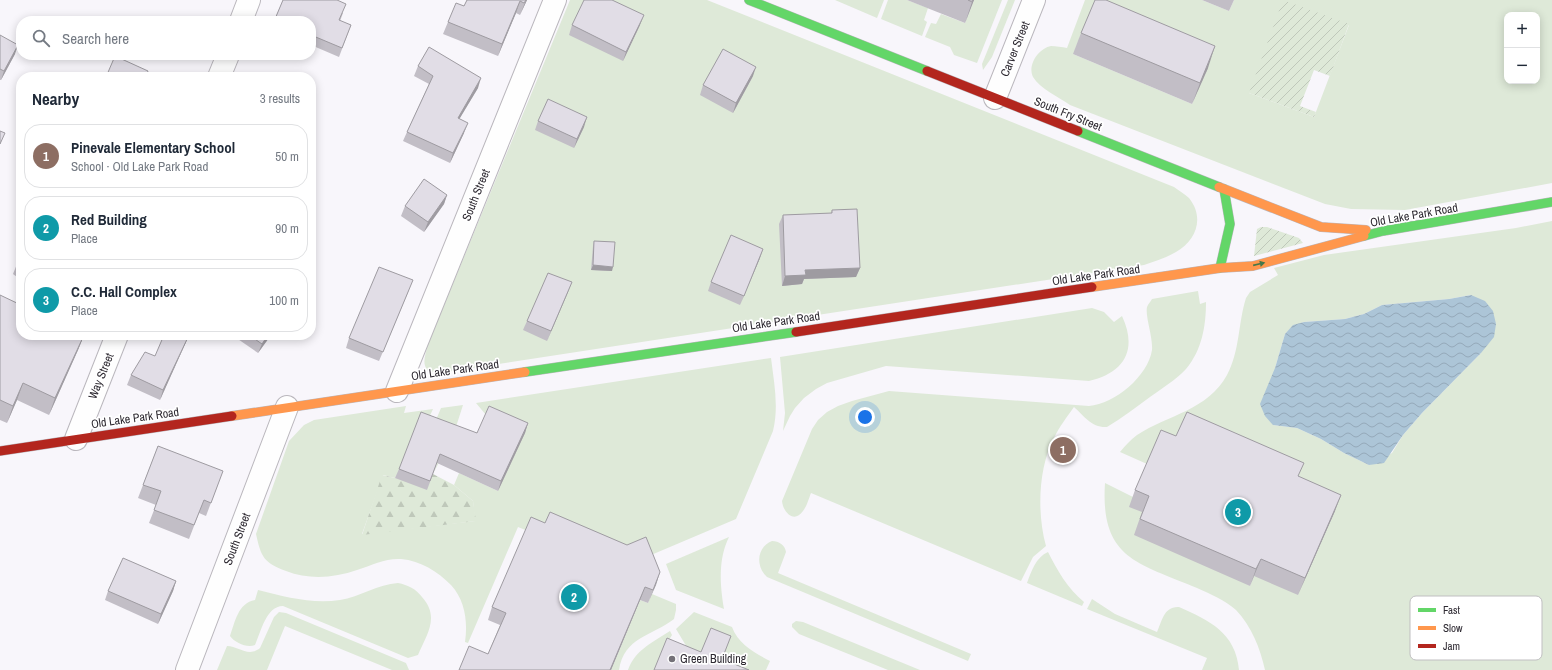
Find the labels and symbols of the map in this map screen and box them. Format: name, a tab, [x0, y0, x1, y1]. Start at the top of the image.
street label: Carver Street	[997, 19, 1033, 79]
street label: South Fry Street	[1032, 93, 1104, 135]
street label: South Street	[458, 166, 494, 223]
street label: Old Lake Park Road	[1369, 199, 1459, 231]
street label: Old Lake Park Road	[1051, 261, 1141, 289]
one-way arrow	[1253, 261, 1265, 267]
street label: Old Lake Park Road	[731, 308, 821, 336]
street label: Way Street	[85, 350, 118, 401]
street label: Old Lake Park Road	[410, 356, 500, 384]
street label: Old Lake Park Road	[90, 404, 180, 432]
your location	[855, 407, 875, 427]
pin: 1	[1050, 435, 1076, 465]
pin: 3	[1225, 497, 1251, 527]
street label: South Street	[220, 510, 254, 567]
pin: 2	[561, 582, 587, 612]
legend	[1410, 596, 1542, 660]
text: Fast	[1443, 603, 1461, 617]
text: Slow	[1443, 621, 1463, 635]
text: Jam	[1443, 639, 1460, 653]
place label: Green Building	[680, 651, 747, 667]
marker: Green Building	[667, 654, 677, 664]

